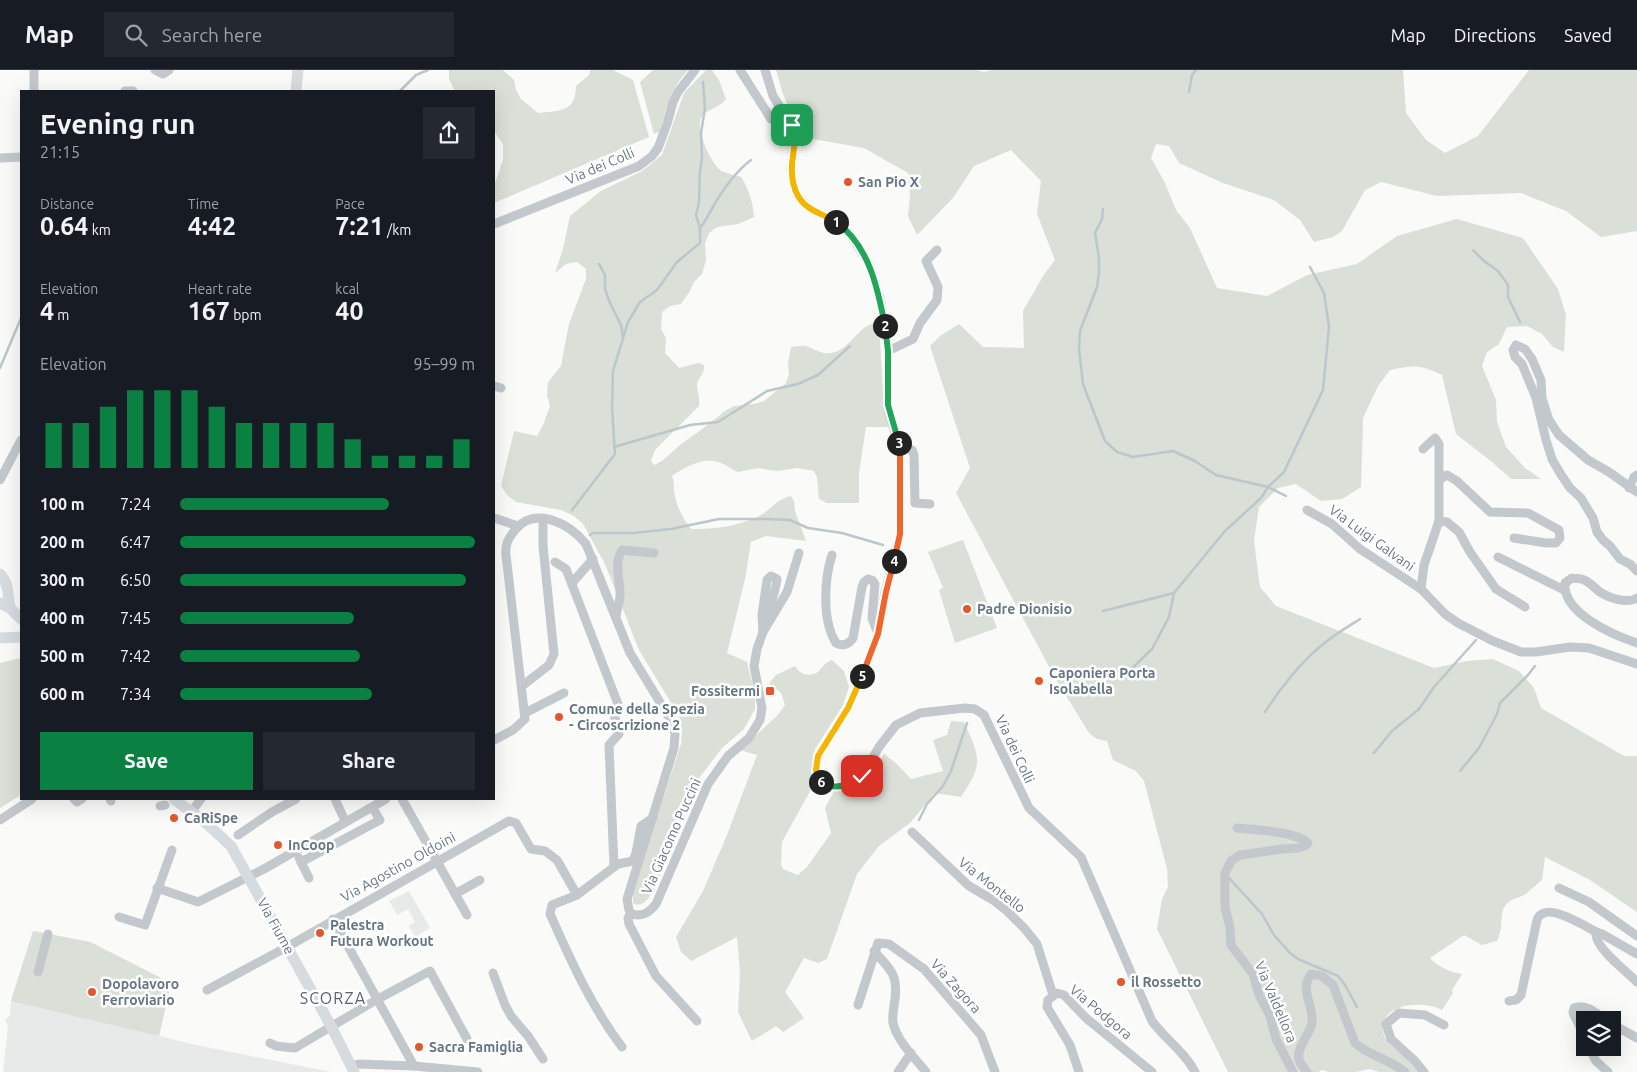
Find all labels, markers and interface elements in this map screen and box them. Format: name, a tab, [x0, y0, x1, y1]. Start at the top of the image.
search box	[104, 12, 454, 57]
text: Map	[25, 21, 74, 48]
icon: search	[122, 21, 150, 49]
text: Search here	[162, 24, 262, 46]
text: Map	[1390, 25, 1426, 45]
text: Directions	[1454, 25, 1536, 45]
text: Saved	[1564, 25, 1612, 45]
pin	[771, 104, 813, 146]
button: share	[423, 107, 475, 159]
text: Evening run	[40, 108, 195, 139]
icon: arrive	[778, 111, 806, 139]
text: 21:15	[40, 143, 80, 161]
street label: Via dei Colli	[563, 144, 637, 188]
place label: San Pio X	[858, 174, 920, 190]
marker: San Pio X	[842, 176, 854, 188]
text: Distance	[40, 196, 94, 212]
text: Time	[188, 196, 219, 212]
text: Pace	[335, 196, 365, 212]
pin: 1	[824, 210, 848, 234]
text: 0.64	[40, 212, 88, 240]
text: 4:42	[188, 212, 236, 240]
text: 7:21	[335, 212, 384, 240]
text: 1	[833, 214, 840, 230]
text: km	[88, 222, 111, 238]
text: /km	[384, 222, 411, 238]
text: Elevation	[40, 281, 98, 297]
text: Heart rate	[188, 281, 252, 297]
text: kcal	[335, 281, 360, 297]
text: 4	[40, 297, 54, 325]
text: 167	[188, 297, 230, 325]
text: 40	[335, 297, 364, 325]
text: m	[54, 307, 69, 323]
text: bpm	[230, 307, 262, 323]
pin: 2	[872, 314, 898, 338]
text: 2	[882, 318, 889, 334]
text: Elevation	[40, 355, 107, 373]
text: 95–99 m	[413, 355, 475, 373]
pin: 3	[886, 430, 912, 456]
text: 3	[896, 435, 903, 451]
text: 100 m	[40, 495, 85, 513]
text: 7:24	[120, 495, 151, 513]
street label: Via Luigi Galvani	[1326, 502, 1418, 574]
text: 200 m	[40, 533, 85, 551]
text: 6:47	[120, 533, 151, 551]
pin: 4	[882, 548, 906, 574]
text: 4	[891, 553, 898, 569]
text: 300 m	[40, 571, 85, 589]
text: 6:50	[120, 571, 151, 589]
place label: Padre Dionisio	[977, 601, 1072, 617]
marker: Padre Dionisio	[961, 603, 973, 615]
text: 400 m	[40, 609, 85, 627]
text: 7:45	[120, 609, 151, 627]
text: 500 m	[40, 647, 85, 665]
text: 7:42	[120, 647, 151, 665]
pin: 5	[850, 664, 874, 688]
place label: Caponiera Porta Isolabella	[1049, 665, 1155, 697]
text: 5	[859, 668, 866, 684]
marker: Caponiera Porta Isolabella	[1033, 675, 1045, 687]
place label: Fossitermi	[691, 683, 760, 699]
text: 600 m	[40, 685, 85, 703]
text: 7:34	[120, 685, 151, 703]
marker: Fossitermi	[764, 685, 776, 697]
place label: Comune della Spezia - Circoscrizione 2	[569, 701, 705, 733]
marker: Comune della Spezia - Circoscrizione 2	[553, 711, 565, 723]
street label: Via dei Colli	[992, 712, 1038, 786]
button: Save	[40, 732, 253, 790]
button: Share	[263, 732, 475, 790]
pin	[841, 755, 883, 797]
icon: check	[848, 762, 876, 790]
pin: 6	[808, 770, 834, 794]
text: 6	[818, 774, 825, 790]
street label: Via Giacomo Puccini	[638, 776, 704, 896]
place label: CaRiSpe	[184, 810, 238, 826]
marker: CaRiSpe	[168, 812, 180, 824]
street label: Via Agostino Oldoini	[338, 829, 458, 905]
place label: InCoop	[288, 837, 334, 853]
marker: InCoop	[272, 839, 284, 851]
street label: Via Montello	[955, 854, 1029, 916]
street label: Via Fiume	[254, 895, 298, 957]
place label: Palestra Futura Workout	[330, 917, 434, 949]
marker: Palestra Futura Workout	[314, 927, 326, 939]
street label: Via Zagora	[928, 956, 984, 1016]
street label: Via Valdellora	[1252, 959, 1300, 1045]
place label: il Rossetto	[1131, 974, 1201, 990]
place label: Dopolavoro Ferroviario	[102, 976, 179, 1008]
marker: il Rossetto	[1115, 976, 1127, 988]
street label: Via Podgora	[1067, 981, 1135, 1043]
marker: Dopolavoro Ferroviario	[86, 986, 98, 998]
district label: SCORZA	[300, 989, 366, 1007]
map controls	[1576, 1011, 1621, 1056]
button: layers	[1576, 1011, 1621, 1056]
place label: Sacra Famiglia	[429, 1039, 523, 1055]
marker: Sacra Famiglia	[413, 1041, 425, 1053]

